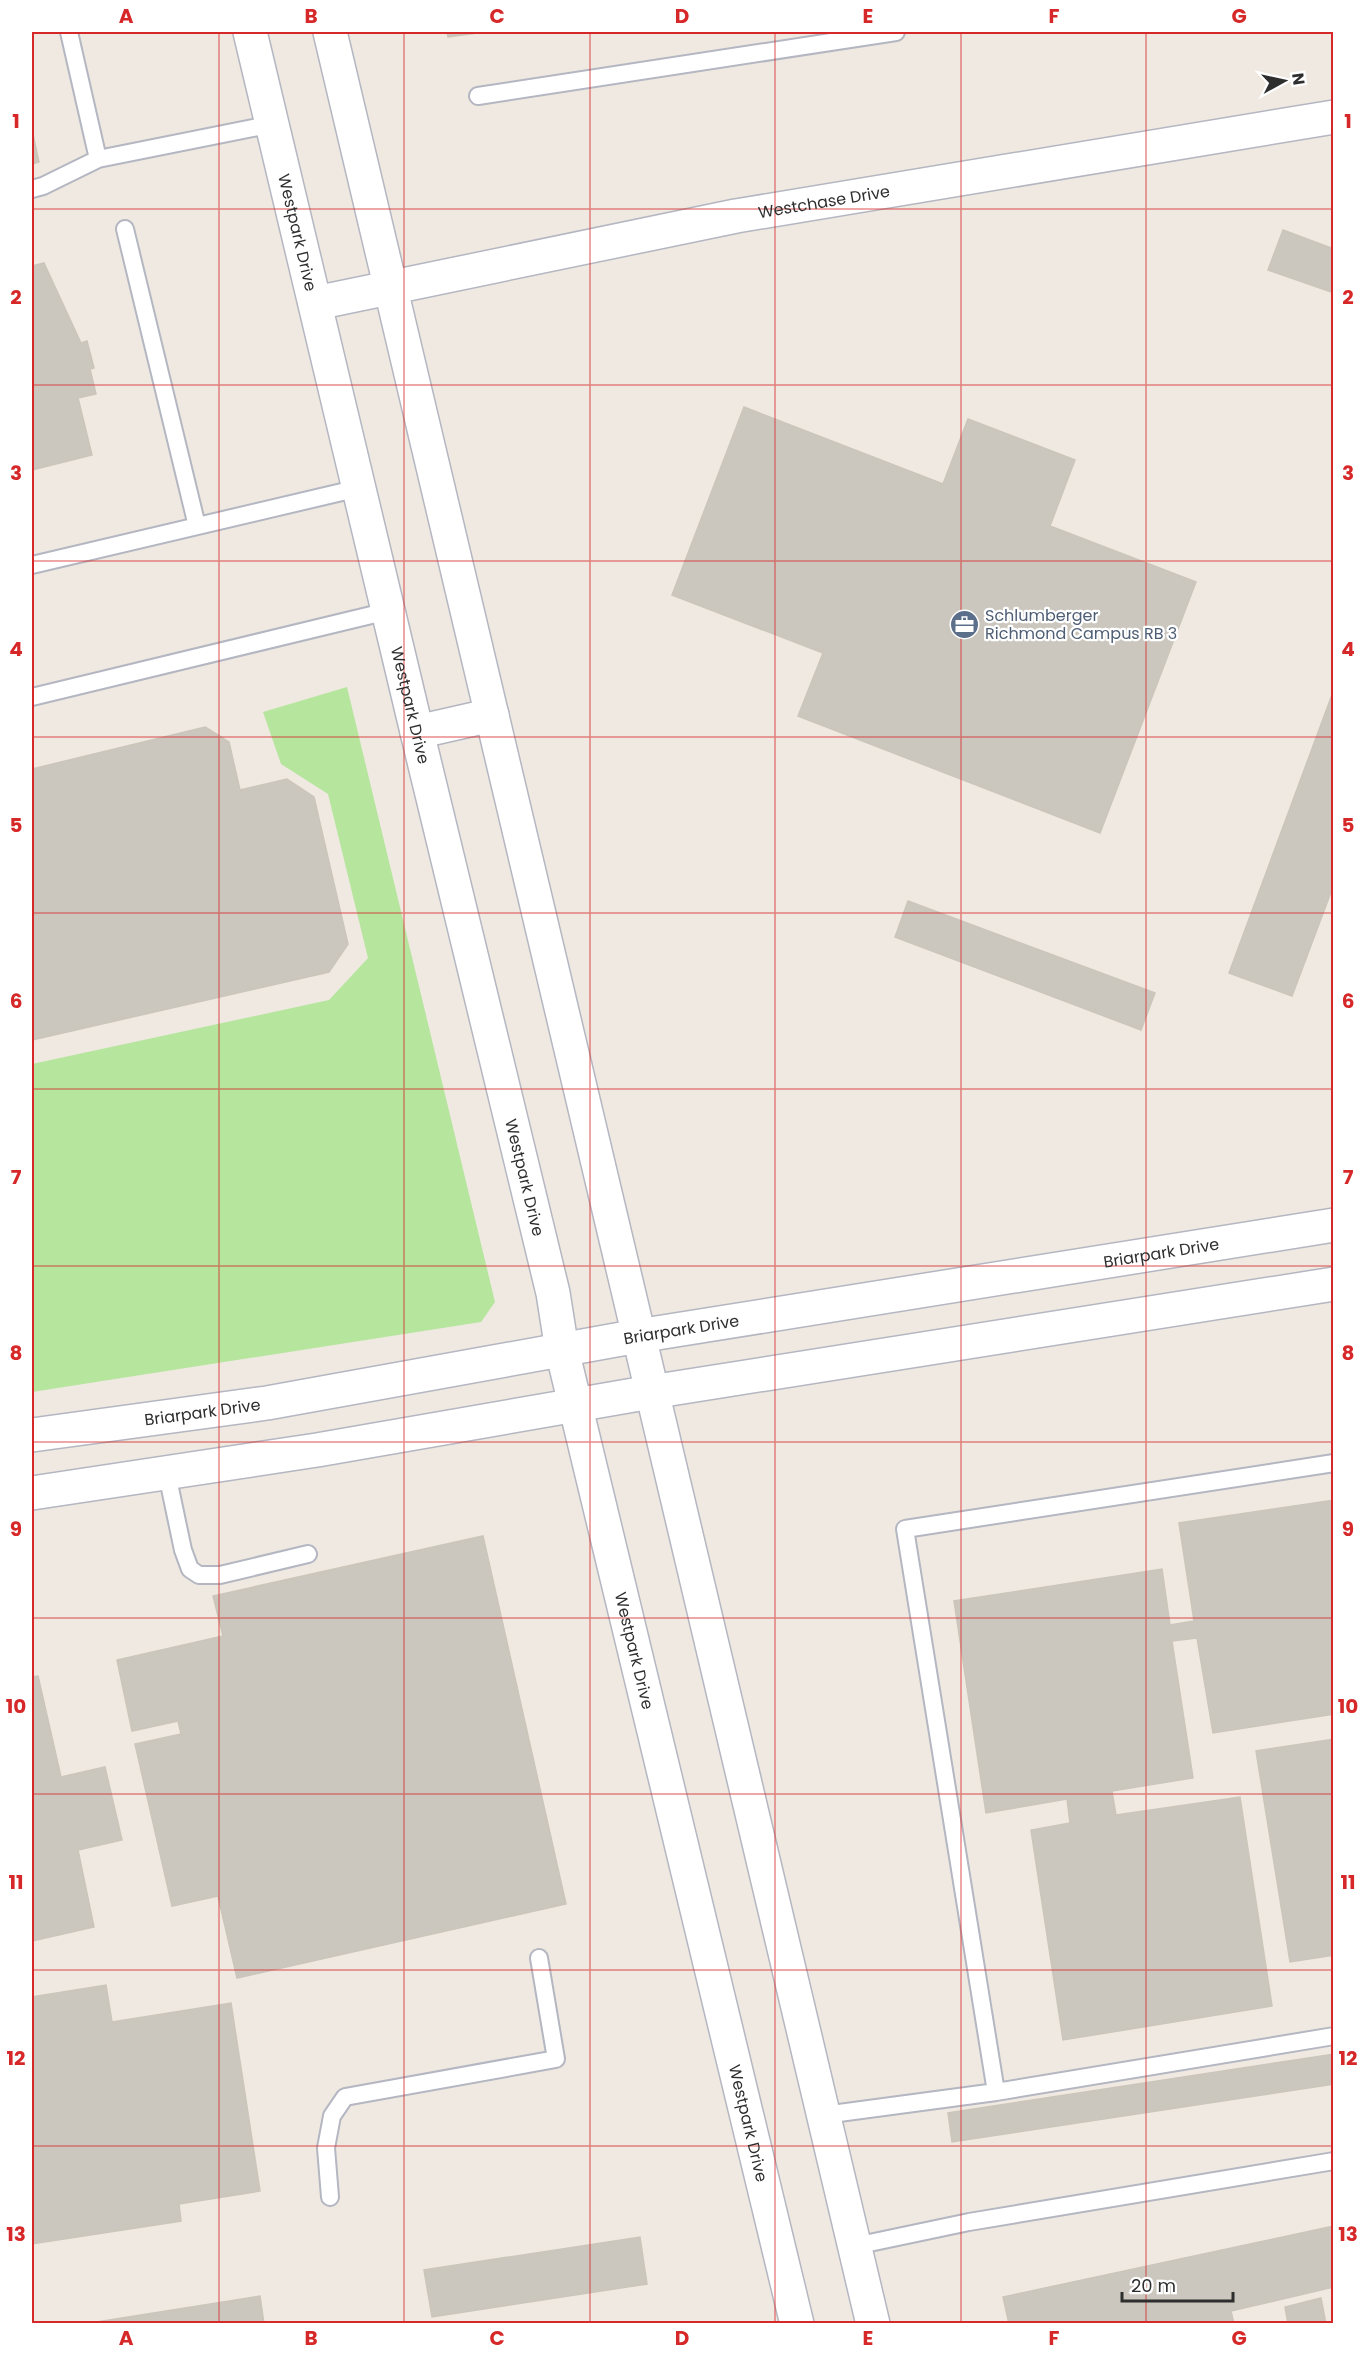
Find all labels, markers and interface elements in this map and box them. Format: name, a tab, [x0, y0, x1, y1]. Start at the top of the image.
text: A	[119, 2, 134, 30]
text: B	[304, 2, 318, 30]
text: C	[489, 2, 505, 30]
text: D	[675, 2, 689, 30]
text: E	[863, 2, 873, 30]
text: F	[1049, 2, 1060, 30]
text: G	[1231, 2, 1247, 30]
north arrow	[1254, 51, 1314, 111]
text: N	[1286, 71, 1311, 87]
text: 1	[12, 107, 20, 135]
text: 1	[1344, 107, 1352, 135]
street label: Westpark Drive	[273, 171, 323, 293]
street label: Westchase Drive	[756, 179, 892, 224]
text: 2	[10, 283, 22, 311]
text: 2	[1342, 283, 1354, 311]
text: 3	[10, 459, 22, 487]
text: 3	[1342, 459, 1354, 487]
place label: Schlumberger Richmond Campus RB 3	[985, 604, 1177, 645]
office icon: Schlumberger Richmond Campus RB 3	[948, 608, 980, 640]
text: 4	[9, 635, 23, 663]
text: 4	[1341, 635, 1355, 663]
street label: Westpark Drive	[385, 644, 436, 766]
text: 5	[10, 811, 23, 839]
text: 5	[1342, 811, 1355, 839]
text: 6	[10, 987, 22, 1015]
text: 6	[1342, 987, 1354, 1015]
street label: Westpark Drive	[500, 1116, 550, 1239]
text: 7	[11, 1163, 22, 1191]
text: 7	[1343, 1163, 1354, 1191]
street label: Briarpark Drive	[1102, 1232, 1221, 1273]
street label: Briarpark Drive	[622, 1309, 741, 1350]
text: 8	[10, 1339, 22, 1367]
text: 8	[1342, 1339, 1354, 1367]
street label: Briarpark Drive	[143, 1393, 262, 1431]
text: 9	[10, 1515, 22, 1543]
text: 9	[1342, 1515, 1354, 1543]
street label: Westpark Drive	[609, 1590, 660, 1712]
text: 10	[6, 1692, 26, 1720]
text: 10	[1338, 1692, 1358, 1720]
text: 11	[8, 1868, 24, 1896]
text: 11	[1340, 1868, 1356, 1896]
text: 12	[7, 2044, 25, 2072]
text: 12	[1339, 2044, 1357, 2072]
street label: Westpark Drive	[723, 2062, 774, 2184]
text: 13	[6, 2220, 26, 2248]
text: 13	[1338, 2220, 1358, 2248]
scale bar	[1122, 2265, 1233, 2303]
text: 20 m	[1131, 2273, 1176, 2298]
text: A	[119, 2324, 134, 2352]
text: B	[304, 2324, 318, 2352]
text: C	[489, 2324, 505, 2352]
text: D	[675, 2324, 689, 2352]
text: E	[863, 2324, 873, 2352]
text: F	[1049, 2324, 1060, 2352]
text: G	[1231, 2324, 1247, 2352]

